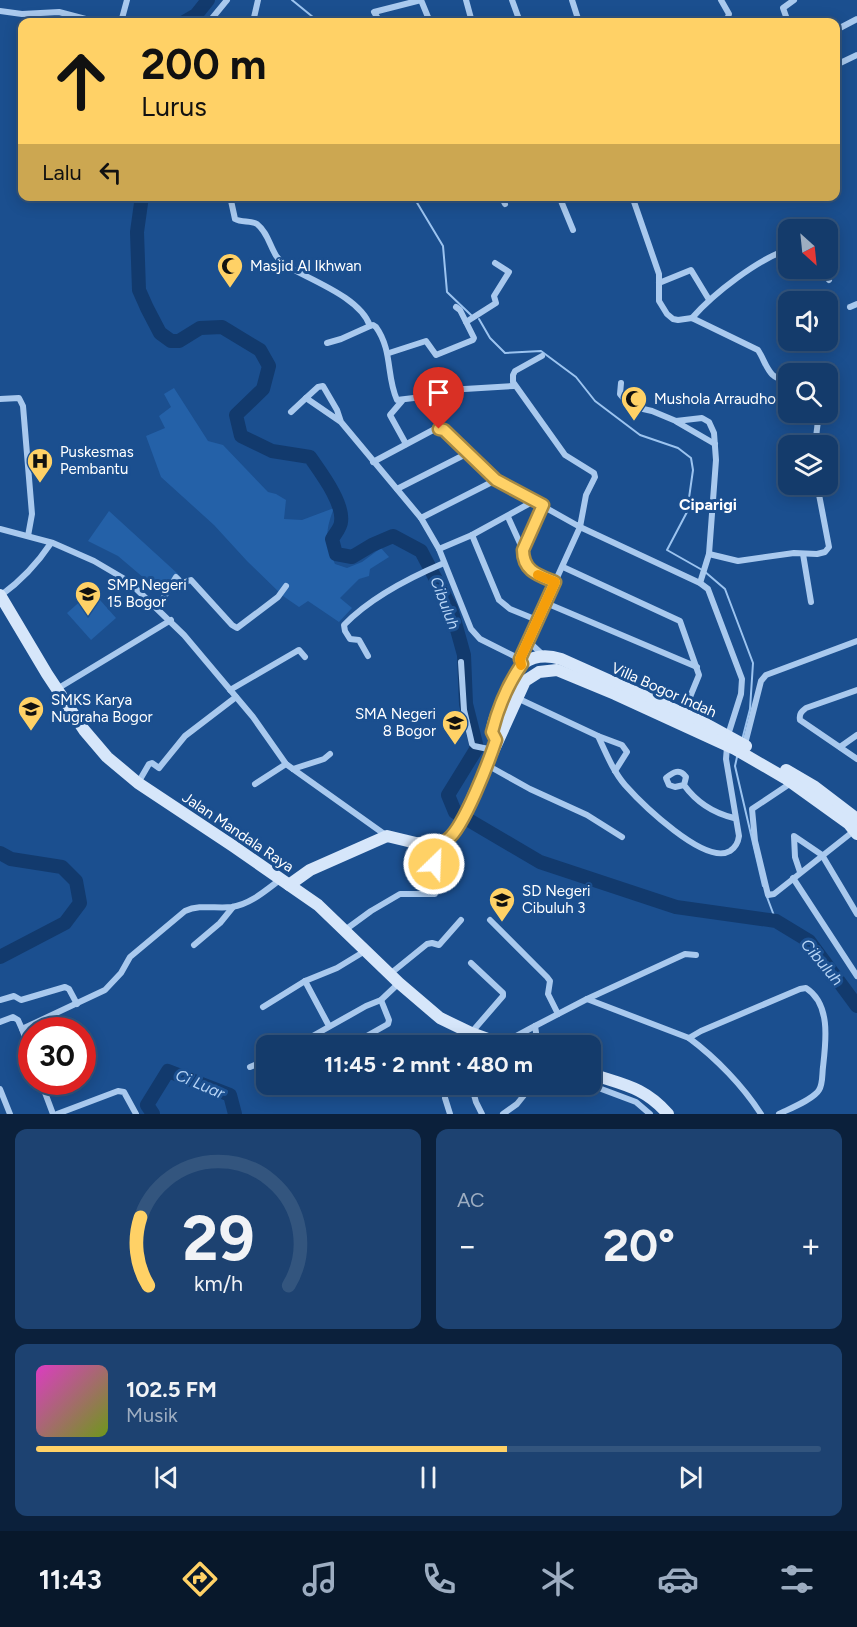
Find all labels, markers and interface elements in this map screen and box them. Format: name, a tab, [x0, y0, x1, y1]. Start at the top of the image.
text: 200 m	[141, 39, 266, 90]
icon: ahead	[42, 42, 120, 120]
text: Lurus	[141, 90, 207, 123]
icon: left	[94, 156, 127, 189]
text: Lalu	[42, 159, 82, 186]
north arrow	[778, 219, 838, 279]
map controls	[778, 219, 838, 495]
mosque icon: Masjid Al Ikhwan	[215, 251, 245, 289]
place label: Masjid Al Ikhwan	[250, 257, 362, 275]
button: sound	[778, 291, 838, 351]
button: search	[778, 363, 838, 423]
pin	[413, 367, 464, 429]
icon: arrive	[422, 376, 455, 409]
mosque icon: Mushola Arraudho	[619, 384, 649, 422]
place label: Mushola Arraudho	[654, 390, 776, 408]
button: layers	[778, 435, 838, 495]
place label: Puskesmas Pembantu	[60, 443, 134, 478]
hospital icon: Puskesmas Pembantu	[25, 446, 55, 484]
district label: Ciparigi	[679, 495, 737, 514]
water label: Cibuluh	[426, 574, 464, 632]
place label: SMP Negeri 15 Bogor	[107, 576, 187, 611]
school or university icon: SMP Negeri 15 Bogor	[73, 579, 103, 617]
street label: Villa Bogor Indah	[609, 659, 719, 721]
place label: SMKS Karya Nugraha Bogor	[51, 691, 153, 726]
school or university icon: SMKS Karya Nugraha Bogor	[16, 694, 46, 732]
place label: SMA Negeri 8 Bogor	[355, 705, 436, 740]
school or university icon: SMA Negeri 8 Bogor	[440, 708, 470, 746]
street label: Jalan Mandala Raya	[179, 788, 297, 876]
position arrow	[402, 832, 466, 896]
place label: SD Negeri Cibuluh 3	[522, 882, 591, 917]
school or university icon: SD Negeri Cibuluh 3	[487, 885, 517, 923]
water label: Cibuluh	[797, 935, 847, 989]
speed limit sign: 30	[18, 1017, 96, 1095]
text: 11:45 · 2 mnt · 480 m	[324, 1051, 533, 1078]
water label: Ci Luar	[173, 1065, 228, 1103]
text: AC	[457, 1188, 485, 1212]
text: 29	[182, 1201, 254, 1276]
text: 20°	[603, 1218, 675, 1272]
text: −	[457, 1226, 478, 1265]
text: +	[800, 1226, 821, 1265]
text: km/h	[194, 1271, 242, 1296]
text: 102.5 FM	[126, 1376, 217, 1403]
text: Musik	[126, 1403, 178, 1427]
icon: previous	[150, 1461, 183, 1494]
icon: pause	[412, 1461, 445, 1494]
icon: next	[674, 1461, 707, 1494]
icon: directions	[179, 1558, 221, 1600]
icon: music	[299, 1558, 341, 1600]
icon: phone	[418, 1558, 460, 1600]
icon: climate	[537, 1558, 579, 1600]
icon: car	[657, 1558, 699, 1600]
icon: filters	[776, 1558, 818, 1600]
text: 11:43	[39, 1563, 102, 1596]

